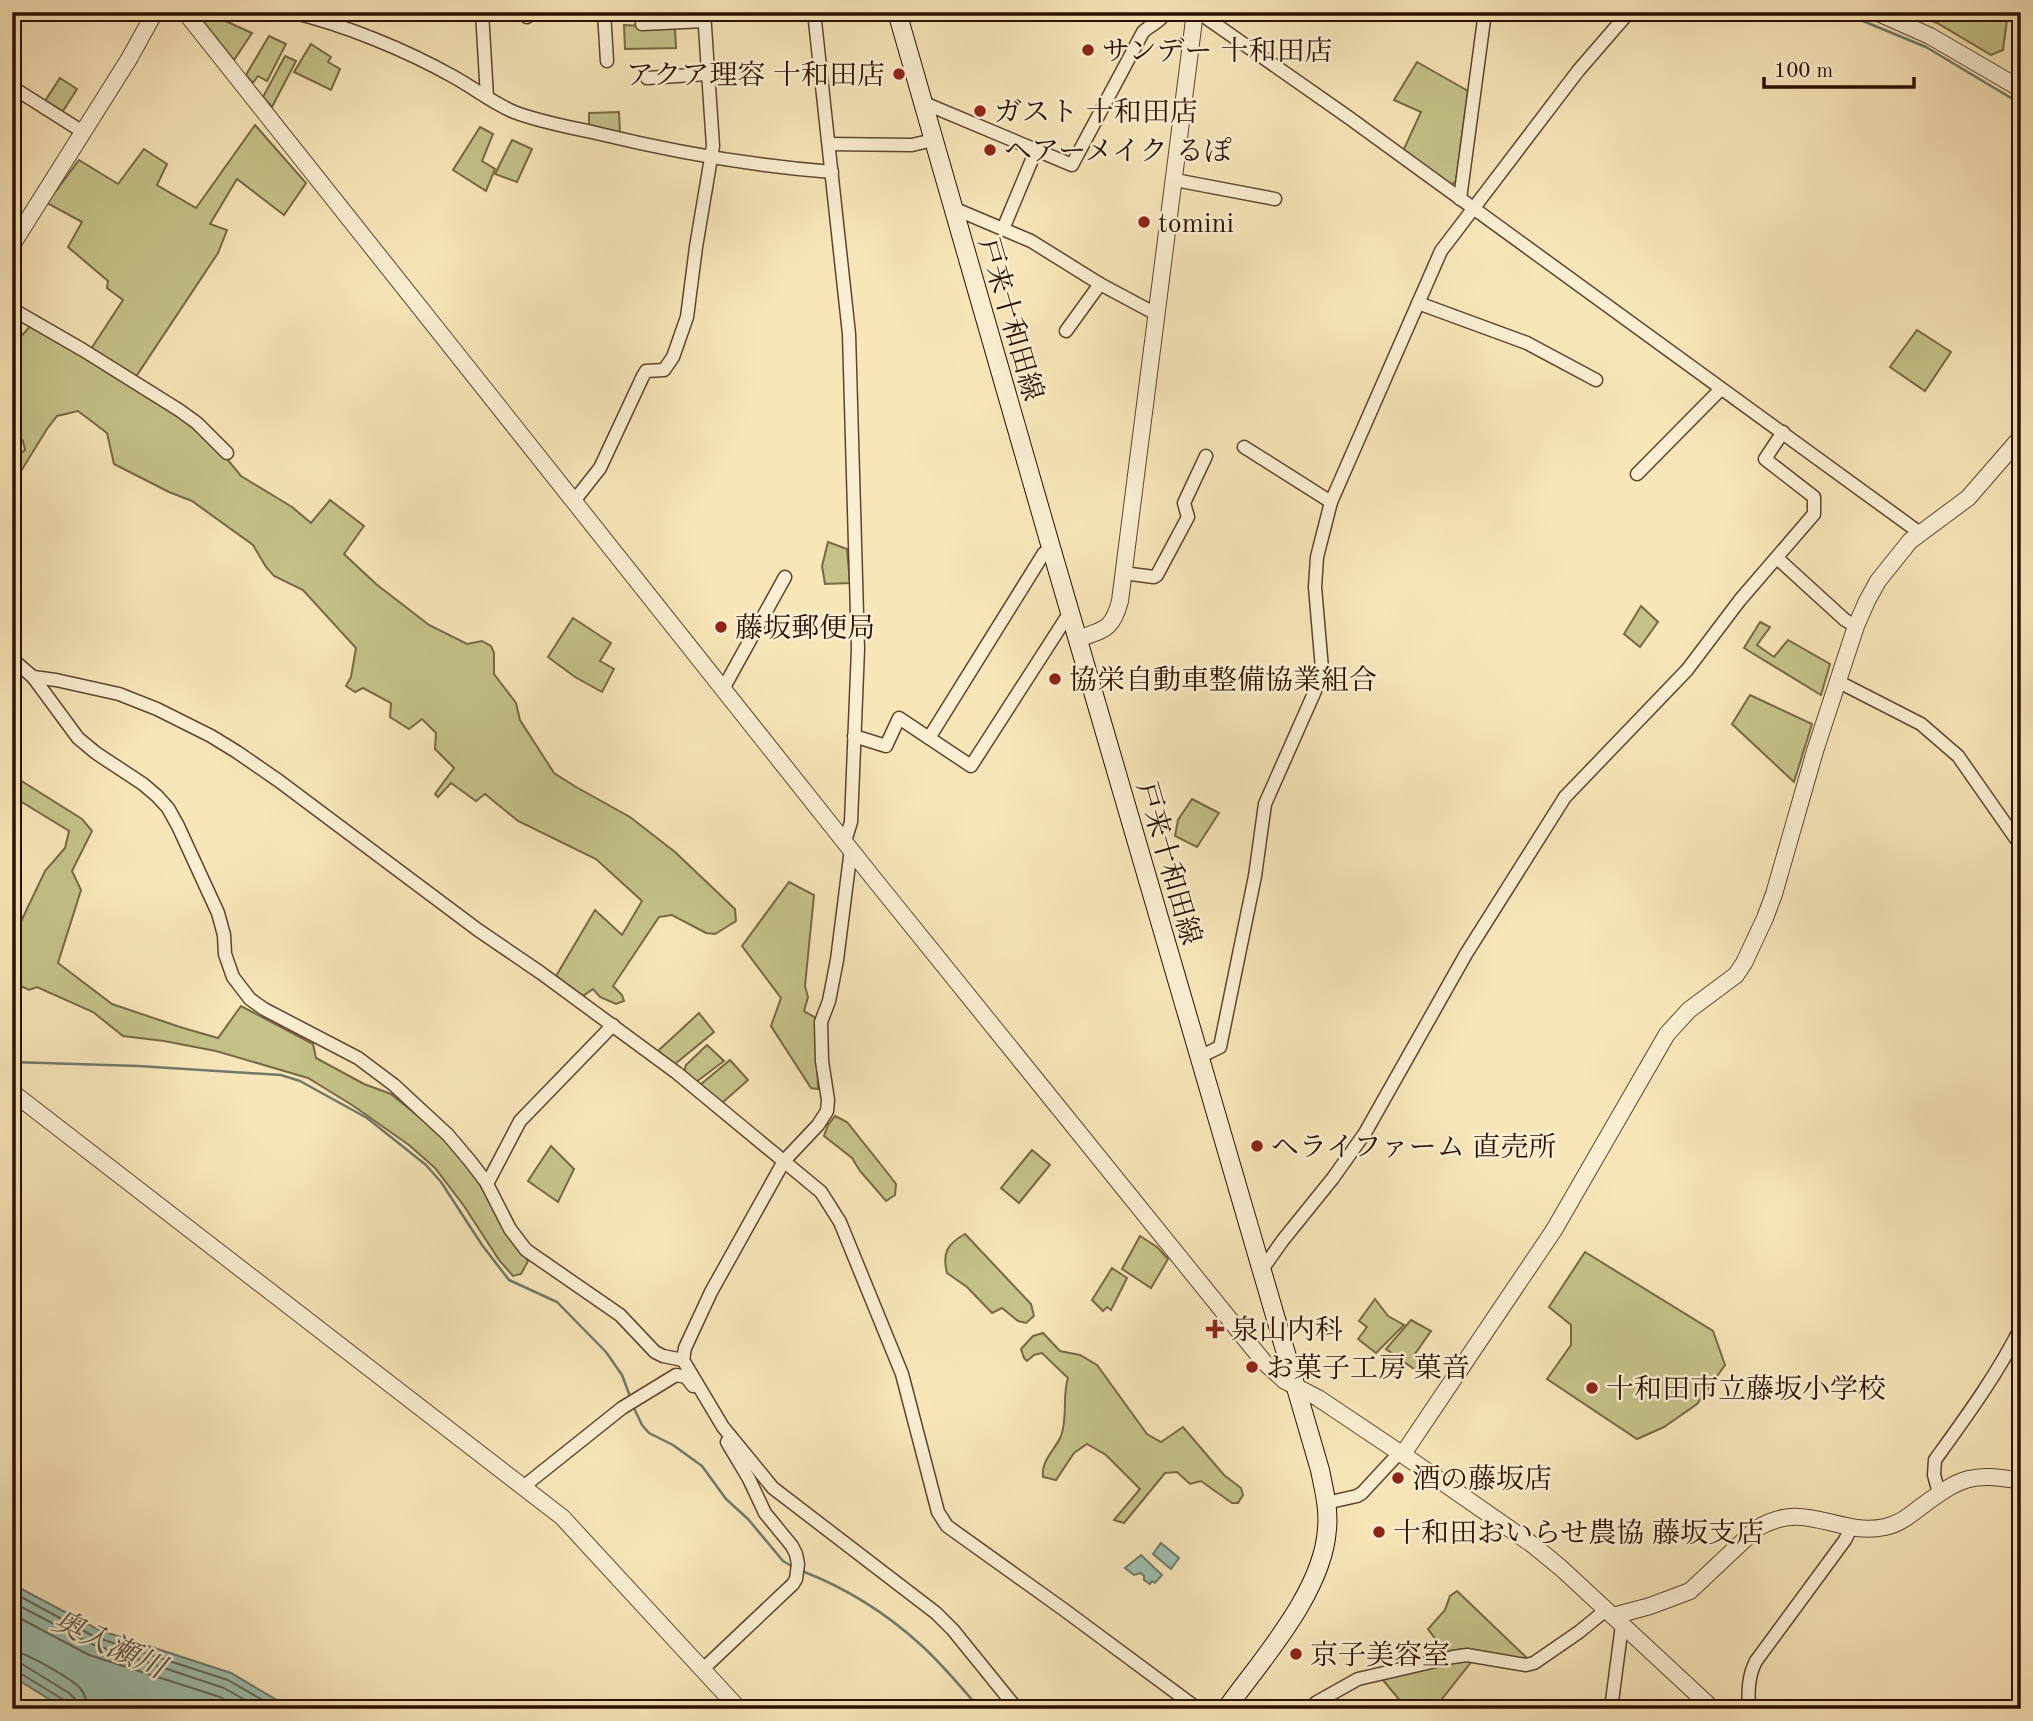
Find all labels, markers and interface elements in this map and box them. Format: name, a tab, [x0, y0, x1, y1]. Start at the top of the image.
place label: サンデー 十和田店	[1102, 36, 1332, 67]
marker: サンデー 十和田店	[1080, 42, 1096, 58]
scale bar	[1764, 46, 1914, 90]
place label: アクア理容 十和田店	[626, 60, 885, 91]
text: 100 m	[1774, 61, 1833, 82]
marker: アクア理容 十和田店	[891, 66, 907, 82]
place label: ガスト 十和田店	[994, 97, 1198, 128]
marker: ガスト 十和田店	[972, 103, 988, 119]
place label: ヘアーメイク るぽ	[1004, 137, 1232, 167]
marker: ヘアーメイク るぽ	[982, 142, 998, 158]
place label: tomini	[1158, 211, 1234, 239]
marker: tomini	[1136, 214, 1152, 230]
street label: 戸来十和田線	[973, 234, 1049, 404]
place label: 藤坂郵便局	[735, 613, 875, 644]
marker: 藤坂郵便局	[713, 619, 729, 635]
place label: 協栄自動車整備協業組合	[1069, 665, 1377, 696]
marker: 協栄自動車整備協業組合	[1047, 671, 1063, 687]
street label: 戸来十和田線	[1131, 778, 1207, 948]
place label: ヘライファーム 直売所	[1271, 1132, 1557, 1163]
marker: ヘライファーム 直売所	[1249, 1138, 1265, 1154]
place label: 泉山内科	[1231, 1315, 1343, 1346]
marker: 泉山内科	[1205, 1319, 1225, 1339]
place label: お菓子工房 菓音	[1266, 1353, 1470, 1384]
marker: お菓子工房 菓音	[1244, 1359, 1260, 1375]
place label: 十和田市立藤坂小学校	[1606, 1374, 1886, 1405]
marker: 十和田市立藤坂小学校	[1584, 1380, 1600, 1396]
place label: 酒の藤坂店	[1412, 1464, 1552, 1495]
marker: 酒の藤坂店	[1390, 1470, 1406, 1486]
place label: 十和田おいらせ農協 藤坂支店	[1393, 1518, 1764, 1549]
marker: 十和田おいらせ農協 藤坂支店	[1371, 1524, 1387, 1540]
water label: 奥入瀬川	[47, 1604, 173, 1686]
place label: 京子美容室	[1310, 1640, 1450, 1671]
marker: 京子美容室	[1288, 1646, 1304, 1662]

